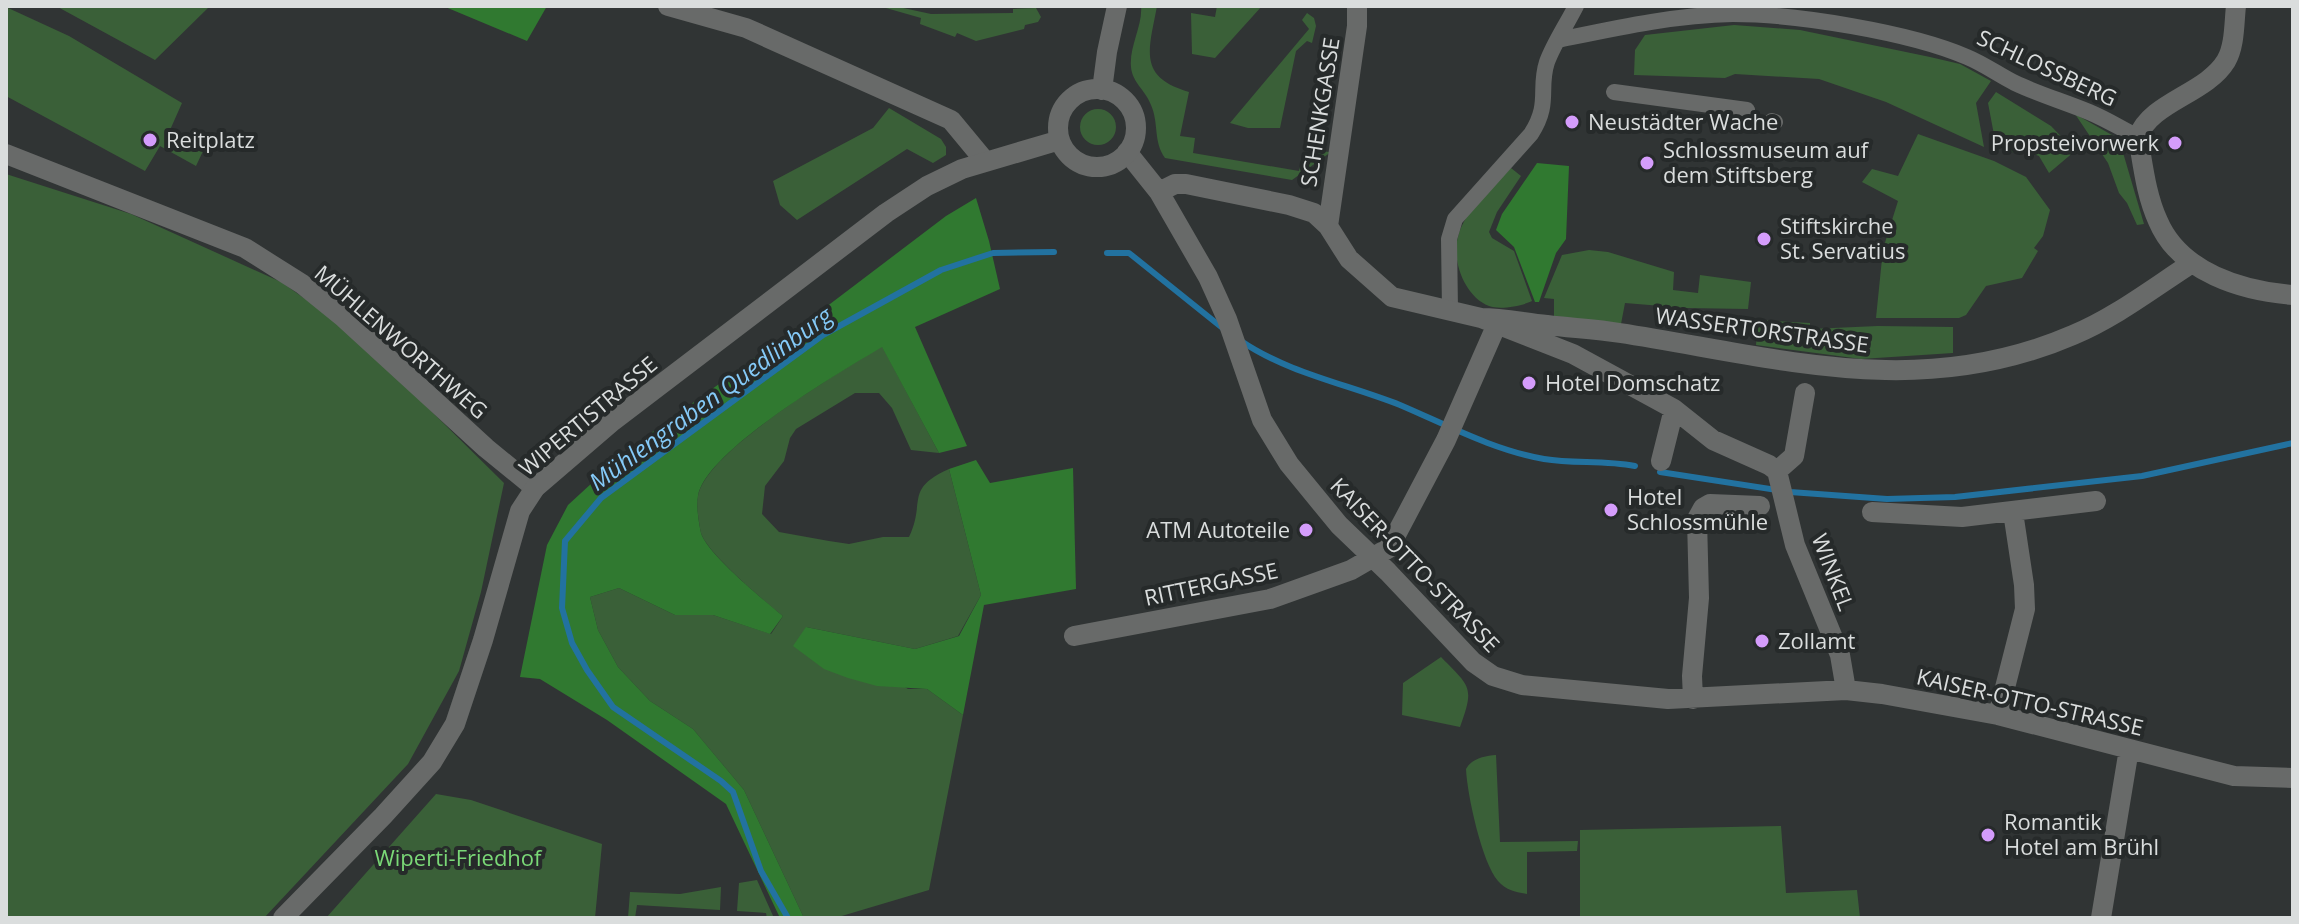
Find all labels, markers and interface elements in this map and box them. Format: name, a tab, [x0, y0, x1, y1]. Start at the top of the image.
street label: SCHLOSSBERG	[1973, 22, 2122, 113]
street label: SCHENKGASSE	[1292, 35, 1346, 189]
place label: Neustädter Wache	[1588, 106, 1778, 136]
marker: Neustädter Wache	[1563, 113, 1581, 131]
place label: Reitplatz	[166, 124, 255, 154]
place label: Propsteivorwerk	[1991, 127, 2159, 157]
marker: Reitplatz	[141, 131, 159, 149]
place label: Schlossmuseum auf dem Stiftsberg	[1663, 134, 1870, 189]
marker: Propsteivorwerk	[2166, 134, 2184, 152]
marker: Schlossmuseum auf dem Stiftsberg	[1638, 154, 1656, 172]
place label: Stiftskirche St. Servatius	[1780, 210, 1905, 265]
marker: Stiftskirche St. Servatius	[1755, 230, 1773, 248]
street label: MÜHLENWORTHWEG	[309, 258, 495, 425]
water label: Mühlengraben Quedlinburg	[582, 297, 840, 497]
street label: WASSERTORSTRASSE	[1654, 299, 1871, 359]
street label: WIPERTISTRASSE	[512, 349, 663, 482]
place label: Hotel Domschatz	[1545, 367, 1720, 397]
marker: Hotel Domschatz	[1520, 374, 1538, 392]
street label: KAISER-OTTO-STRASSE	[1324, 470, 1507, 658]
place label: Hotel Schlossmühle	[1627, 481, 1768, 536]
marker: Hotel Schlossmühle	[1602, 501, 1620, 519]
place label: ATM Autoteile	[1146, 514, 1290, 544]
marker: ATM Autoteile	[1297, 521, 1315, 539]
street label: WINKEL	[1806, 529, 1862, 614]
street label: RITTERGASSE	[1141, 554, 1280, 612]
place label: Zollamt	[1778, 625, 1856, 655]
marker: Zollamt	[1753, 632, 1771, 650]
street label: KAISER-OTTO-STRASSE	[1914, 660, 2147, 742]
place label: Romantik Hotel am Brühl	[2004, 806, 2159, 861]
marker: Romantik Hotel am Brühl	[1979, 826, 1997, 844]
park label: Wiperti-Friedhof	[375, 842, 543, 872]

